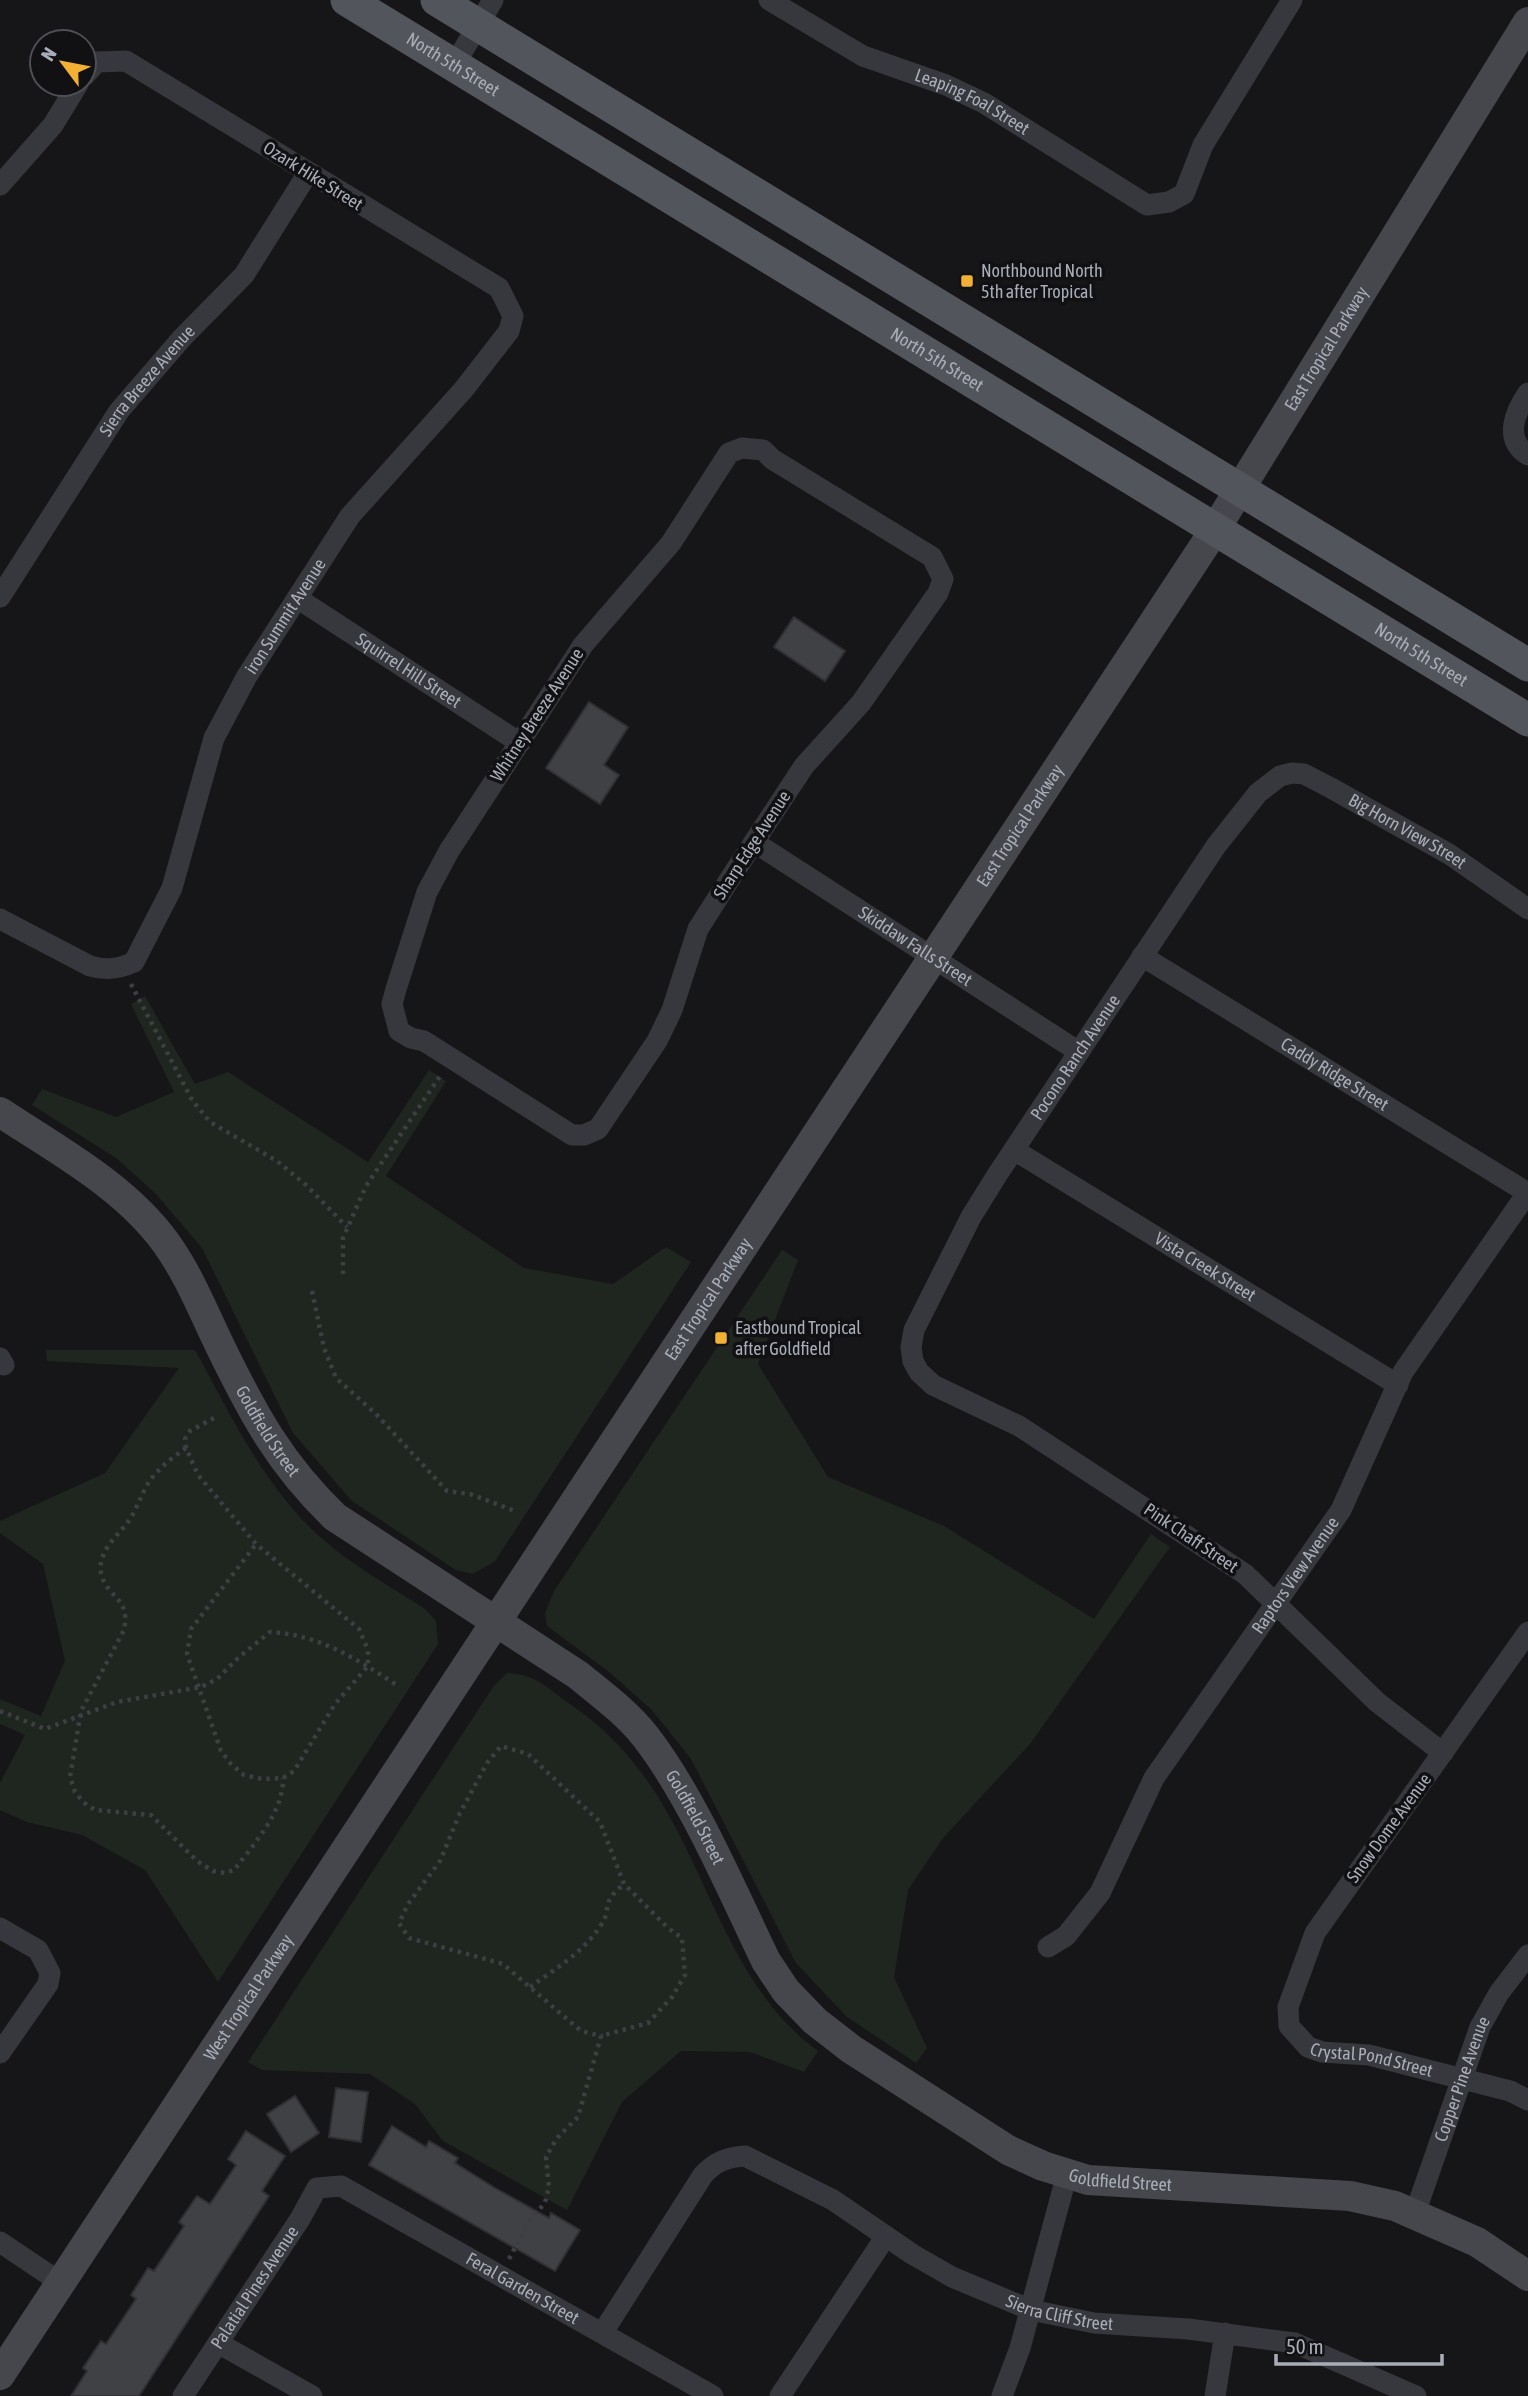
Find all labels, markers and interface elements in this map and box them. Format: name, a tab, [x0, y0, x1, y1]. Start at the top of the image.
north arrow	[28, 28, 98, 98]
street label: North 5th Street	[403, 28, 503, 100]
text: N	[36, 43, 61, 65]
street label: Leaping Foal Street	[912, 64, 1033, 139]
street label: Ozark Hike Street	[260, 137, 367, 215]
place label: Northbound North 5th after Tropical	[981, 260, 1103, 302]
marker: Northbound North 5th after Tropical	[959, 273, 975, 289]
street label: East Tropical Parkway	[1280, 282, 1372, 414]
street label: Sierra Breeze Avenue	[95, 320, 199, 440]
street label: North 5th Street	[887, 323, 988, 396]
street label: iron Summit Avenue	[240, 554, 330, 678]
street label: North 5th Street	[1371, 618, 1472, 691]
street label: Squirrel Hill Street	[352, 628, 465, 712]
street label: Whitney Breeze Avenue	[486, 644, 587, 785]
street label: East Tropical Parkway	[972, 760, 1067, 890]
street label: Sharp Edge Avenue	[709, 787, 794, 903]
street label: Big Horn View Street	[1345, 789, 1471, 873]
street label: Skiddaw Falls Street	[855, 901, 976, 990]
street label: Pocono Ranch Avenue	[1026, 991, 1124, 1124]
street label: Caddy Ridge Street	[1277, 1033, 1393, 1115]
street label: Vista Creek Street	[1151, 1228, 1260, 1305]
street label: East Tropical Parkway	[660, 1234, 756, 1364]
place label: Eastbound Tropical after Goldfield	[735, 1317, 861, 1359]
marker: Eastbound Tropical after Goldfield	[713, 1330, 729, 1346]
street label: Goldfield Street	[232, 1382, 305, 1481]
street label: Pink Chaff Street	[1140, 1499, 1242, 1577]
street label: Raptors View Avenue	[1247, 1513, 1343, 1638]
street label: Goldfield Street	[662, 1766, 729, 1868]
street label: Snow Dome Avenue	[1342, 1769, 1435, 1886]
street label: West Tropical Parkway	[199, 1930, 297, 2064]
street label: Copper Pine Avenue	[1430, 2012, 1494, 2144]
street label: Crystal Pond Street	[1307, 2038, 1435, 2081]
street label: Goldfield Street	[1066, 2164, 1173, 2195]
street label: Palatial Pines Avenue	[206, 2222, 303, 2353]
street label: Feral Garden Street	[463, 2248, 583, 2328]
street label: Sierra Cliff Street	[1003, 2290, 1114, 2334]
scale bar	[1276, 2322, 1442, 2366]
text: 50 m	[1286, 2334, 1324, 2358]

